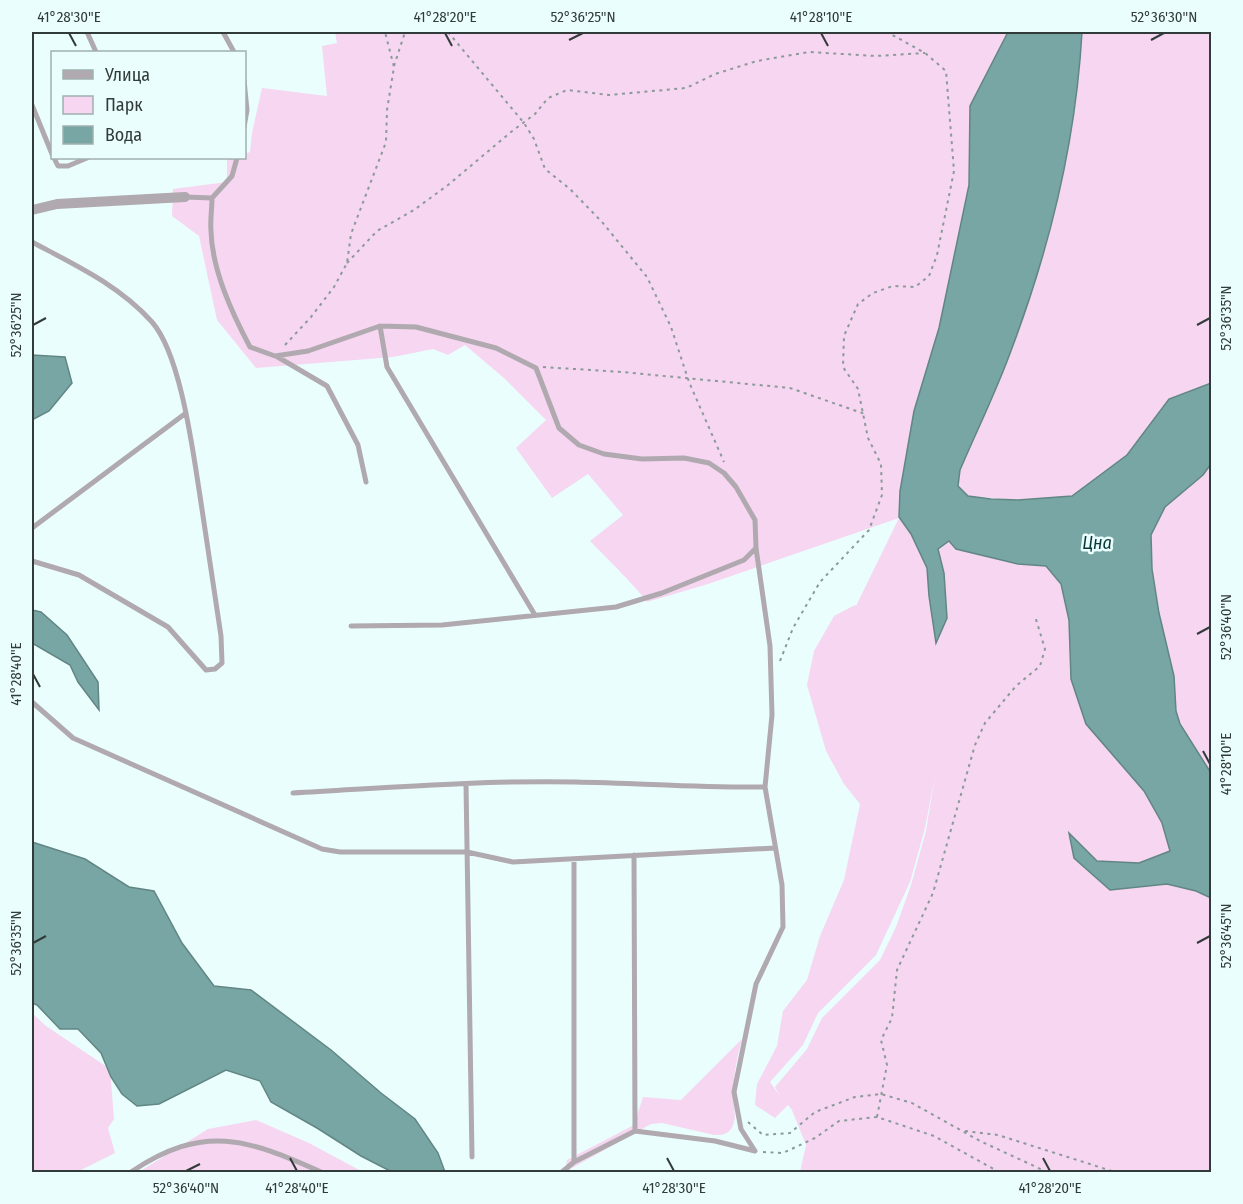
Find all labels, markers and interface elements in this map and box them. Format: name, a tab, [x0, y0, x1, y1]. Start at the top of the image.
text: 41°28'30"E	[37, 8, 101, 26]
text: 41°28'20"E	[413, 8, 477, 26]
text: 52°36'25"N	[550, 8, 616, 26]
text: 41°28'10"E	[790, 8, 852, 26]
text: 52°36'30"N	[1131, 8, 1197, 26]
legend	[51, 51, 246, 159]
text: Улица	[104, 64, 150, 86]
text: Парк	[105, 94, 143, 116]
text: Вода	[105, 124, 142, 146]
text: 52°36'35"N	[1217, 285, 1235, 351]
text: 52°36'25"N	[7, 292, 25, 358]
water label: Цна	[1082, 532, 1112, 554]
text: 52°36'40"N	[1217, 594, 1235, 660]
text: 41°28'40"E	[7, 642, 25, 706]
text: 41°28'10"E	[1217, 733, 1235, 795]
text: 52°36'45"N	[1217, 903, 1235, 969]
text: 52°36'35"N	[7, 910, 25, 976]
text: 52°36'40"N	[153, 1179, 219, 1197]
text: 41°28'40"E	[265, 1179, 329, 1197]
text: 41°28'30"E	[642, 1179, 706, 1197]
text: 41°28'20"E	[1018, 1179, 1082, 1197]

